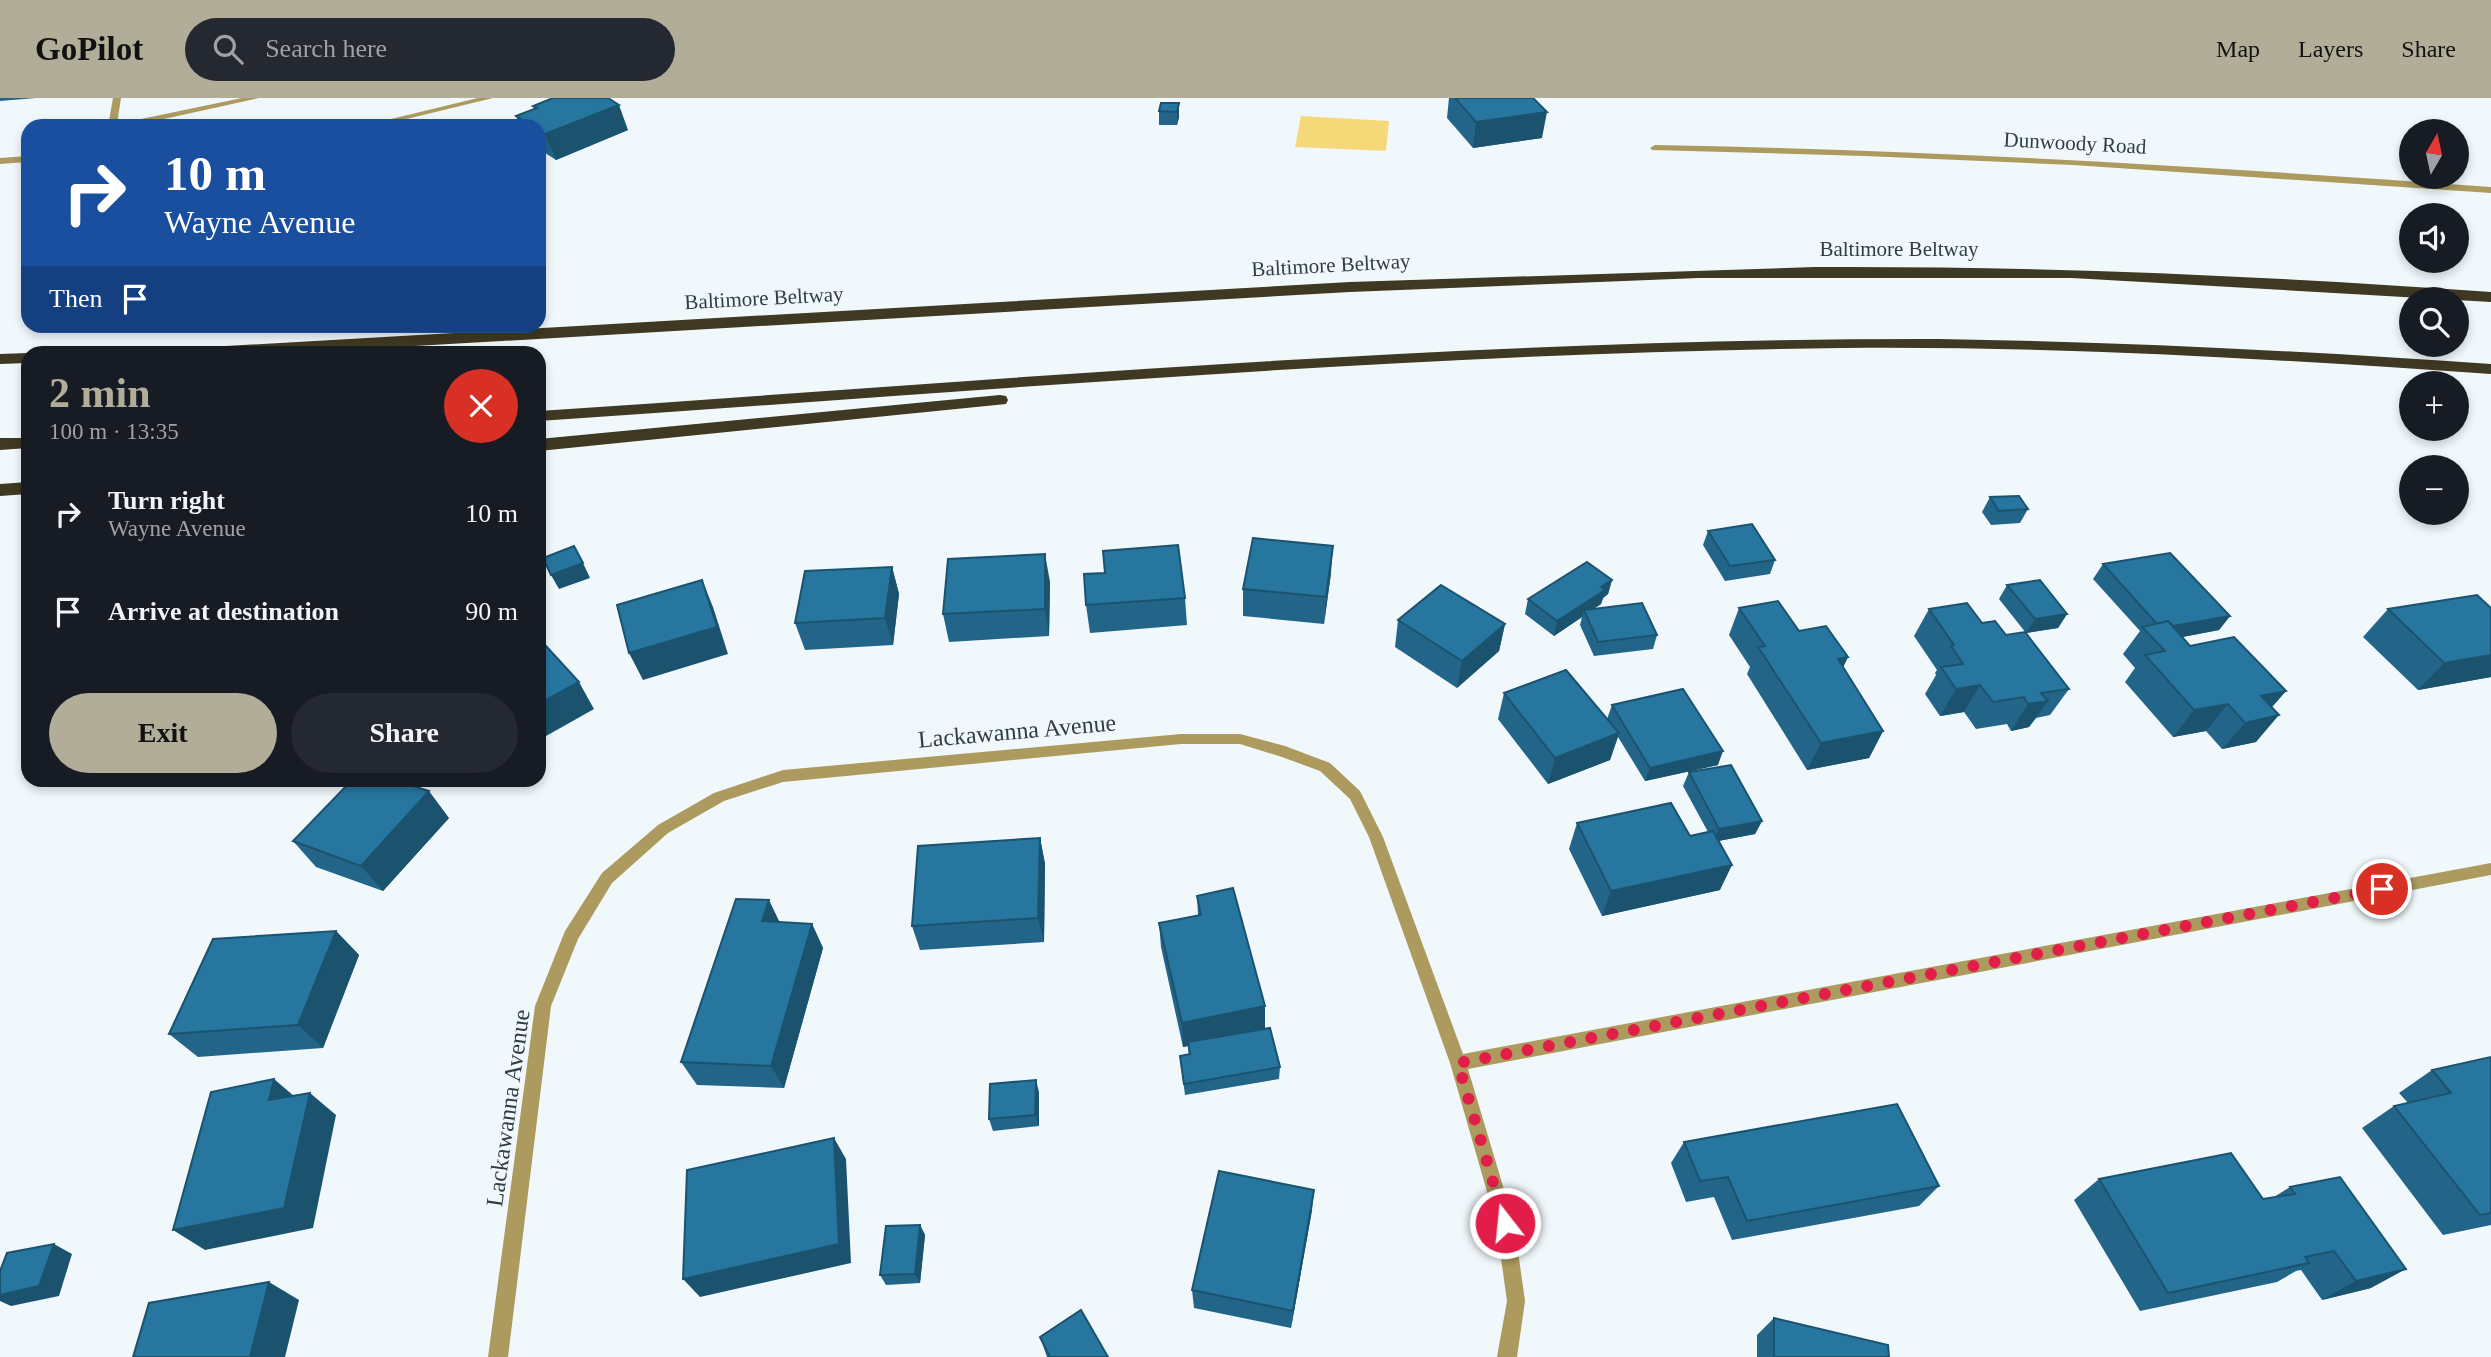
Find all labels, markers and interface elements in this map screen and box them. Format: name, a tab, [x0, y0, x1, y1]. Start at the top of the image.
search box	[185, 18, 675, 81]
icon: search	[209, 30, 247, 68]
text: GoPilot	[35, 31, 143, 67]
text: Search here	[265, 34, 387, 63]
text: Map	[2216, 36, 2260, 62]
text: Layers	[2298, 36, 2363, 62]
text: Share	[2401, 36, 2456, 62]
north arrow	[2399, 119, 2469, 189]
map controls	[2399, 119, 2469, 525]
street label: Dunwoody Road	[2003, 127, 2147, 159]
text: 10 m	[164, 146, 266, 201]
icon: right	[49, 147, 140, 238]
button: sound	[2399, 203, 2469, 273]
text: Wayne Avenue	[164, 204, 355, 240]
street label: Baltimore Beltway	[1819, 237, 1979, 261]
street label: Baltimore Beltway	[1251, 249, 1412, 281]
icon: arrive	[116, 280, 154, 318]
street label: Baltimore Beltway	[684, 282, 845, 314]
text: Then	[49, 284, 102, 313]
button: search	[2399, 287, 2469, 357]
button: close	[444, 369, 518, 443]
text: 2 min	[49, 370, 151, 416]
button: +	[2399, 371, 2469, 441]
text: 100 m · 13:35	[49, 419, 179, 444]
button: −	[2399, 455, 2469, 525]
text: Turn right	[108, 486, 225, 515]
icon: right	[49, 495, 87, 533]
text: 10 m	[465, 499, 518, 528]
text: Wayne Avenue	[108, 516, 246, 541]
icon: arrive	[49, 593, 87, 631]
text: Arrive at destination	[108, 597, 339, 626]
text: 90 m	[465, 597, 518, 626]
button: Exit	[49, 693, 277, 773]
button: Share	[291, 693, 518, 773]
street label: Lackawanna Avenue	[917, 709, 1117, 753]
pin	[2352, 859, 2412, 919]
icon: arrive	[2363, 870, 2401, 908]
street label: Lackawanna Avenue	[481, 1008, 535, 1208]
position arrow	[1468, 1186, 1542, 1260]

